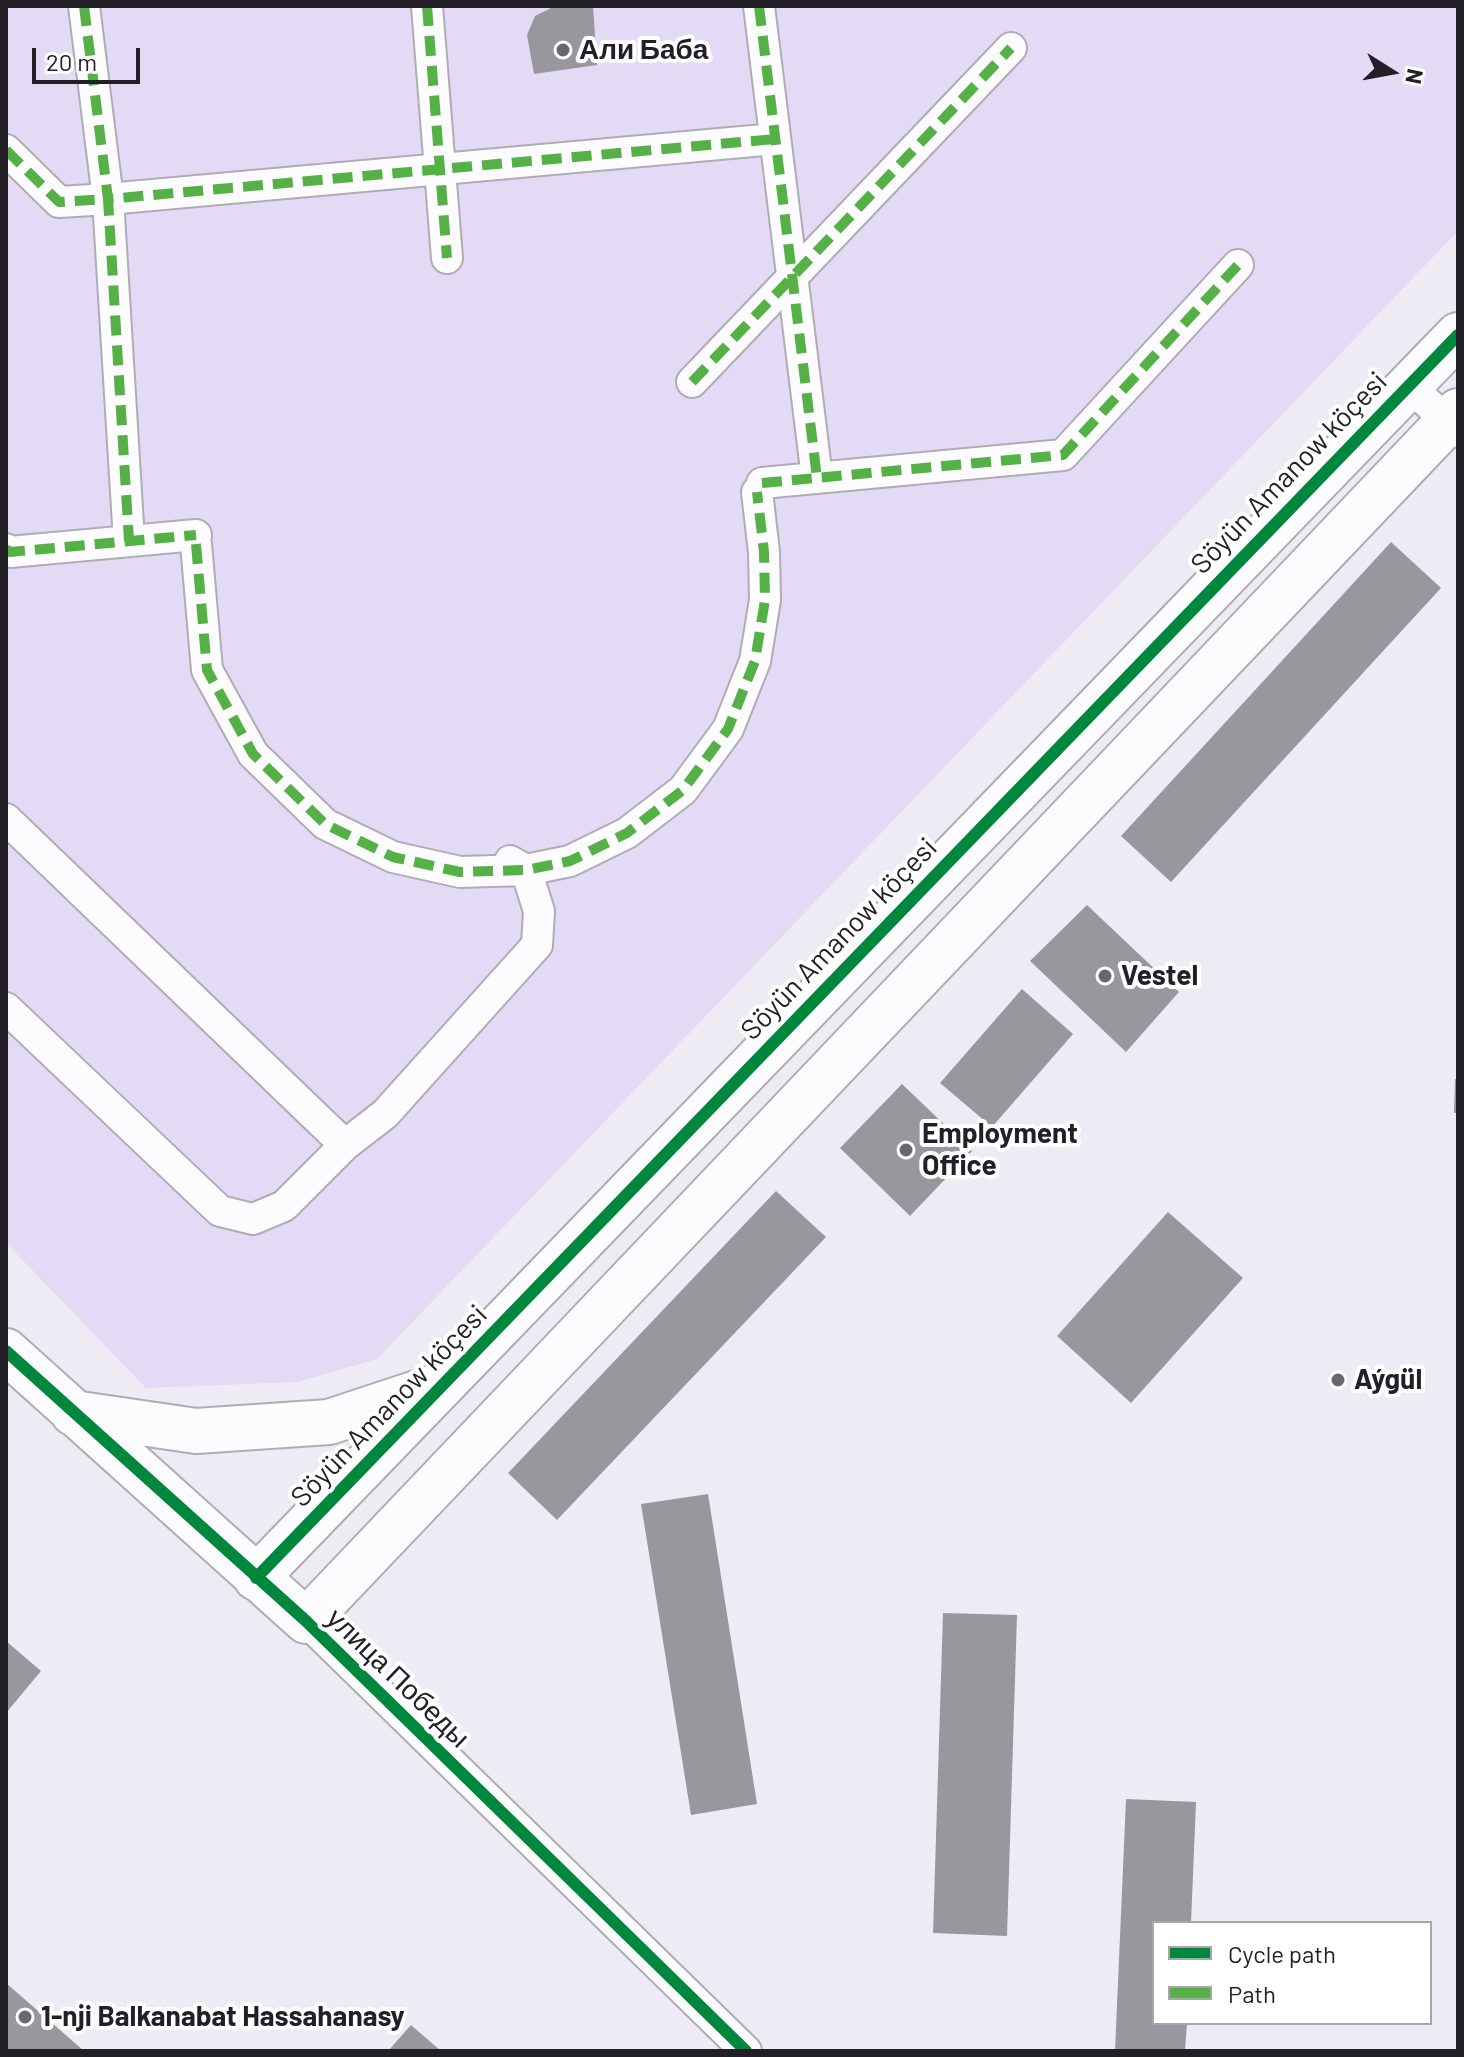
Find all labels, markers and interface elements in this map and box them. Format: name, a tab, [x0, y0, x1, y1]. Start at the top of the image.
scale bar	[36, 32, 144, 82]
north arrow	[1352, 32, 1432, 112]
place label: Али Баба	[579, 33, 708, 67]
marker: Али Баба	[554, 41, 572, 59]
text: 20 m	[46, 47, 97, 76]
text: N	[1401, 67, 1430, 86]
street label: Söyün Amanow köçesi	[1184, 365, 1394, 581]
street label: Söyün Amanow köçesi	[734, 831, 944, 1047]
place label: Vestel	[1121, 959, 1198, 993]
marker: Vestel	[1096, 967, 1114, 985]
place label: Employment Office	[922, 1117, 1078, 1183]
marker: Employment Office	[897, 1141, 915, 1159]
street label: Söyün Amanow köçesi	[284, 1298, 494, 1514]
place label: Aýgül	[1354, 1363, 1422, 1397]
marker: Aýgül	[1329, 1371, 1347, 1389]
street label: улица Победы	[320, 1602, 476, 1754]
legend	[1152, 1921, 1432, 2025]
text: Cycle path	[1228, 1939, 1336, 1968]
text: Path	[1228, 1979, 1276, 2008]
place label: 1-nji Balkanabat Hassahanasy	[41, 2000, 405, 2034]
marker: 1-nji Balkanabat Hassahanasy	[16, 2008, 34, 2026]

